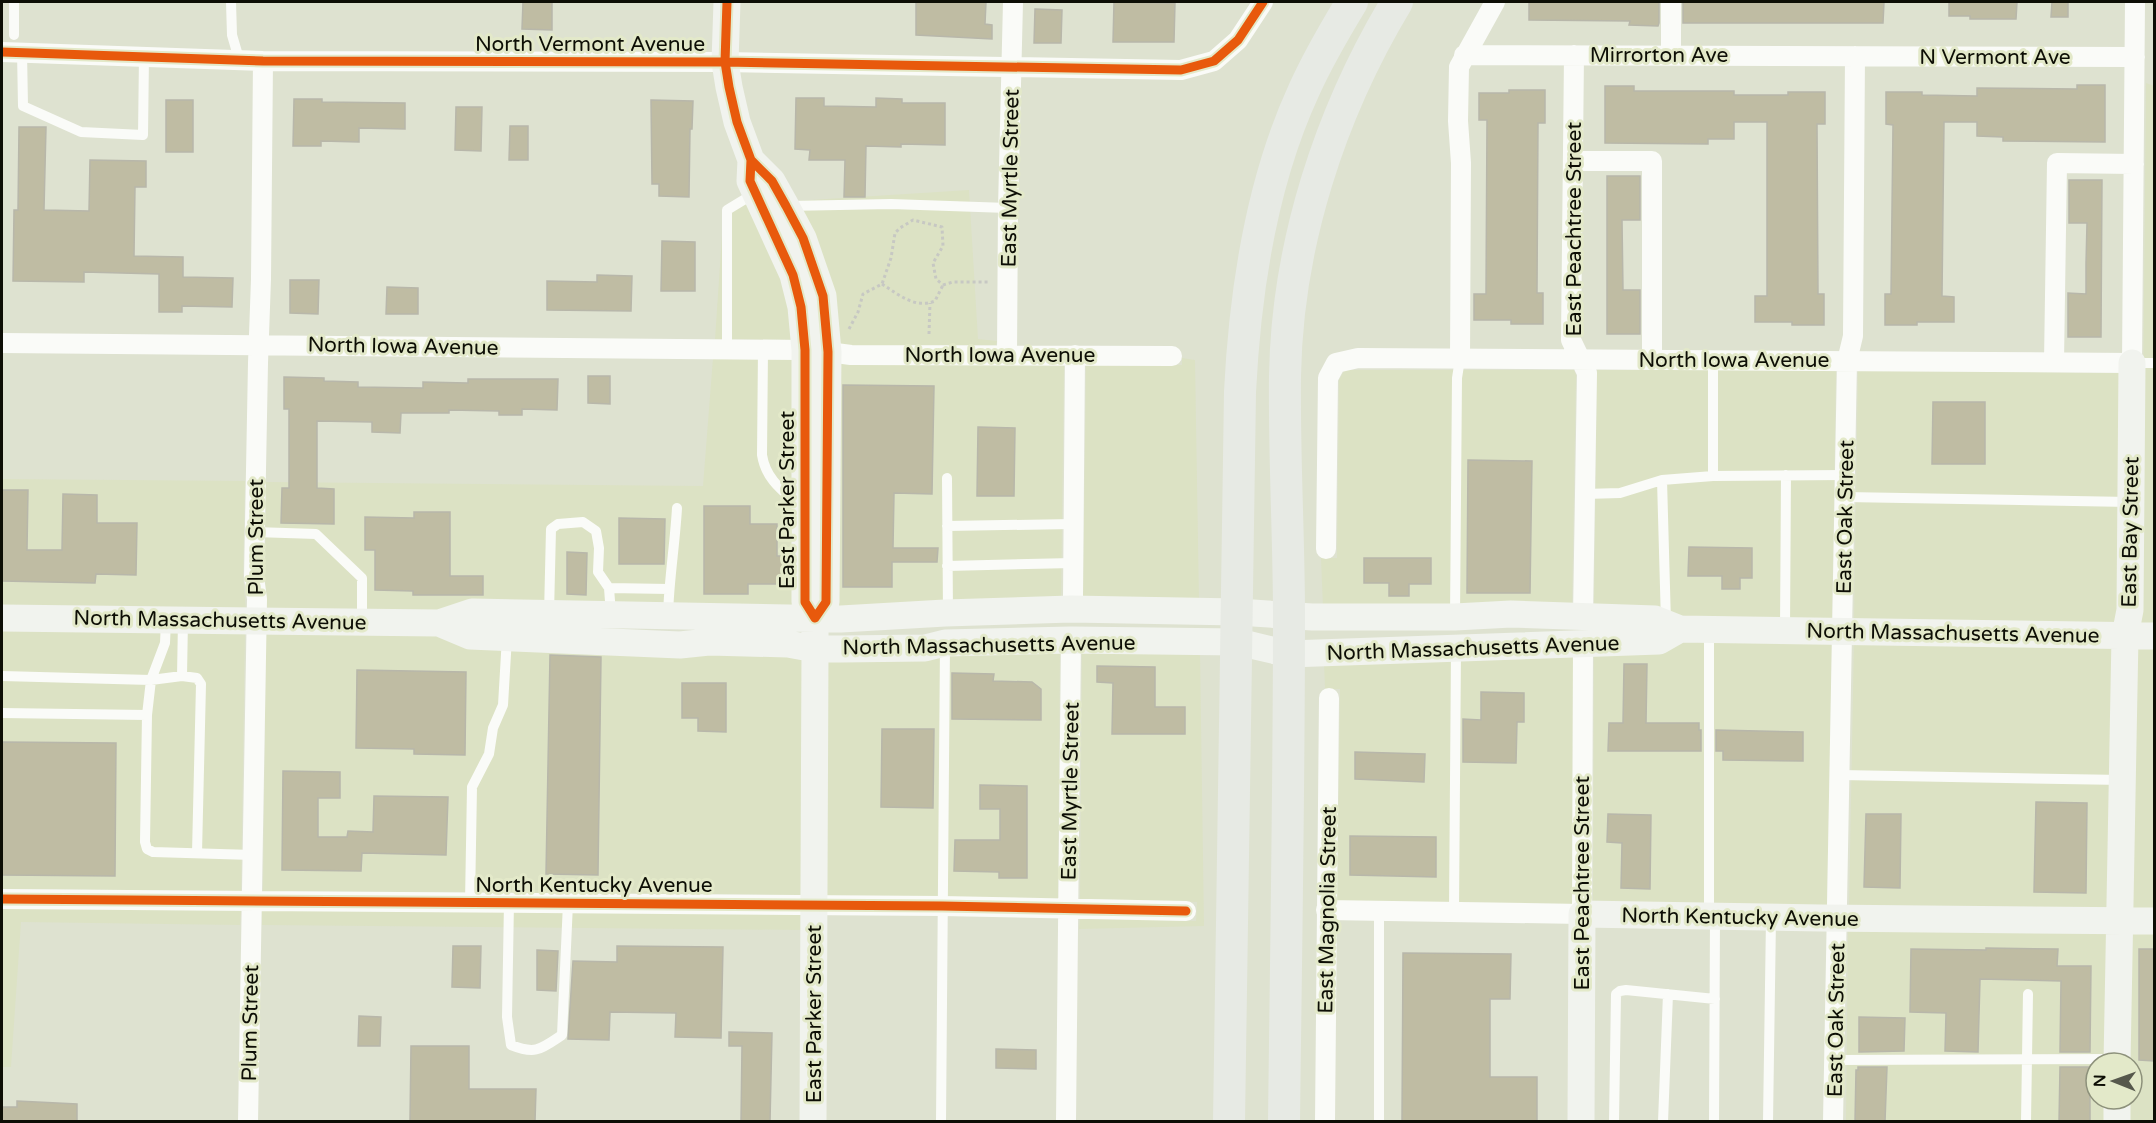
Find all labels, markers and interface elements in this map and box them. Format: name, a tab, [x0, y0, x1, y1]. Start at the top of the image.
street label: North Vermont Avenue	[475, 32, 705, 57]
street label: Mirrorton Ave	[1590, 43, 1728, 68]
street label: N Vermont Ave	[1919, 45, 2071, 70]
street label: East Myrtle Street	[996, 89, 1025, 267]
street label: East Peachtree Street	[1562, 122, 1587, 336]
street label: North Iowa Avenue	[307, 332, 499, 361]
street label: North Iowa Avenue	[905, 343, 1096, 368]
street label: North Iowa Avenue	[1639, 348, 1830, 373]
street label: East Parker Street	[775, 411, 800, 589]
street label: East Oak Street	[1832, 440, 1859, 594]
street label: East Bay Street	[2117, 456, 2144, 608]
street label: Plum Street	[244, 479, 269, 595]
street label: North Massachusetts Avenue	[73, 605, 367, 636]
street label: North Massachusetts Avenue	[1806, 618, 2100, 649]
street label: North Massachusetts Avenue	[842, 630, 1136, 661]
street label: North Massachusetts Avenue	[1326, 631, 1620, 666]
street label: East Myrtle Street	[1056, 702, 1085, 880]
street label: East Peachtree Street	[1570, 776, 1595, 990]
street label: East Magnolia Street	[1313, 806, 1342, 1014]
street label: North Kentucky Avenue	[475, 873, 713, 898]
street label: North Kentucky Avenue	[1621, 903, 1859, 932]
street label: East Parker Street	[802, 925, 827, 1103]
street label: East Oak Street	[1823, 943, 1850, 1097]
street label: Plum Street	[237, 964, 264, 1082]
north arrow	[2084, 1051, 2144, 1111]
text: N	[2090, 1074, 2110, 1087]

